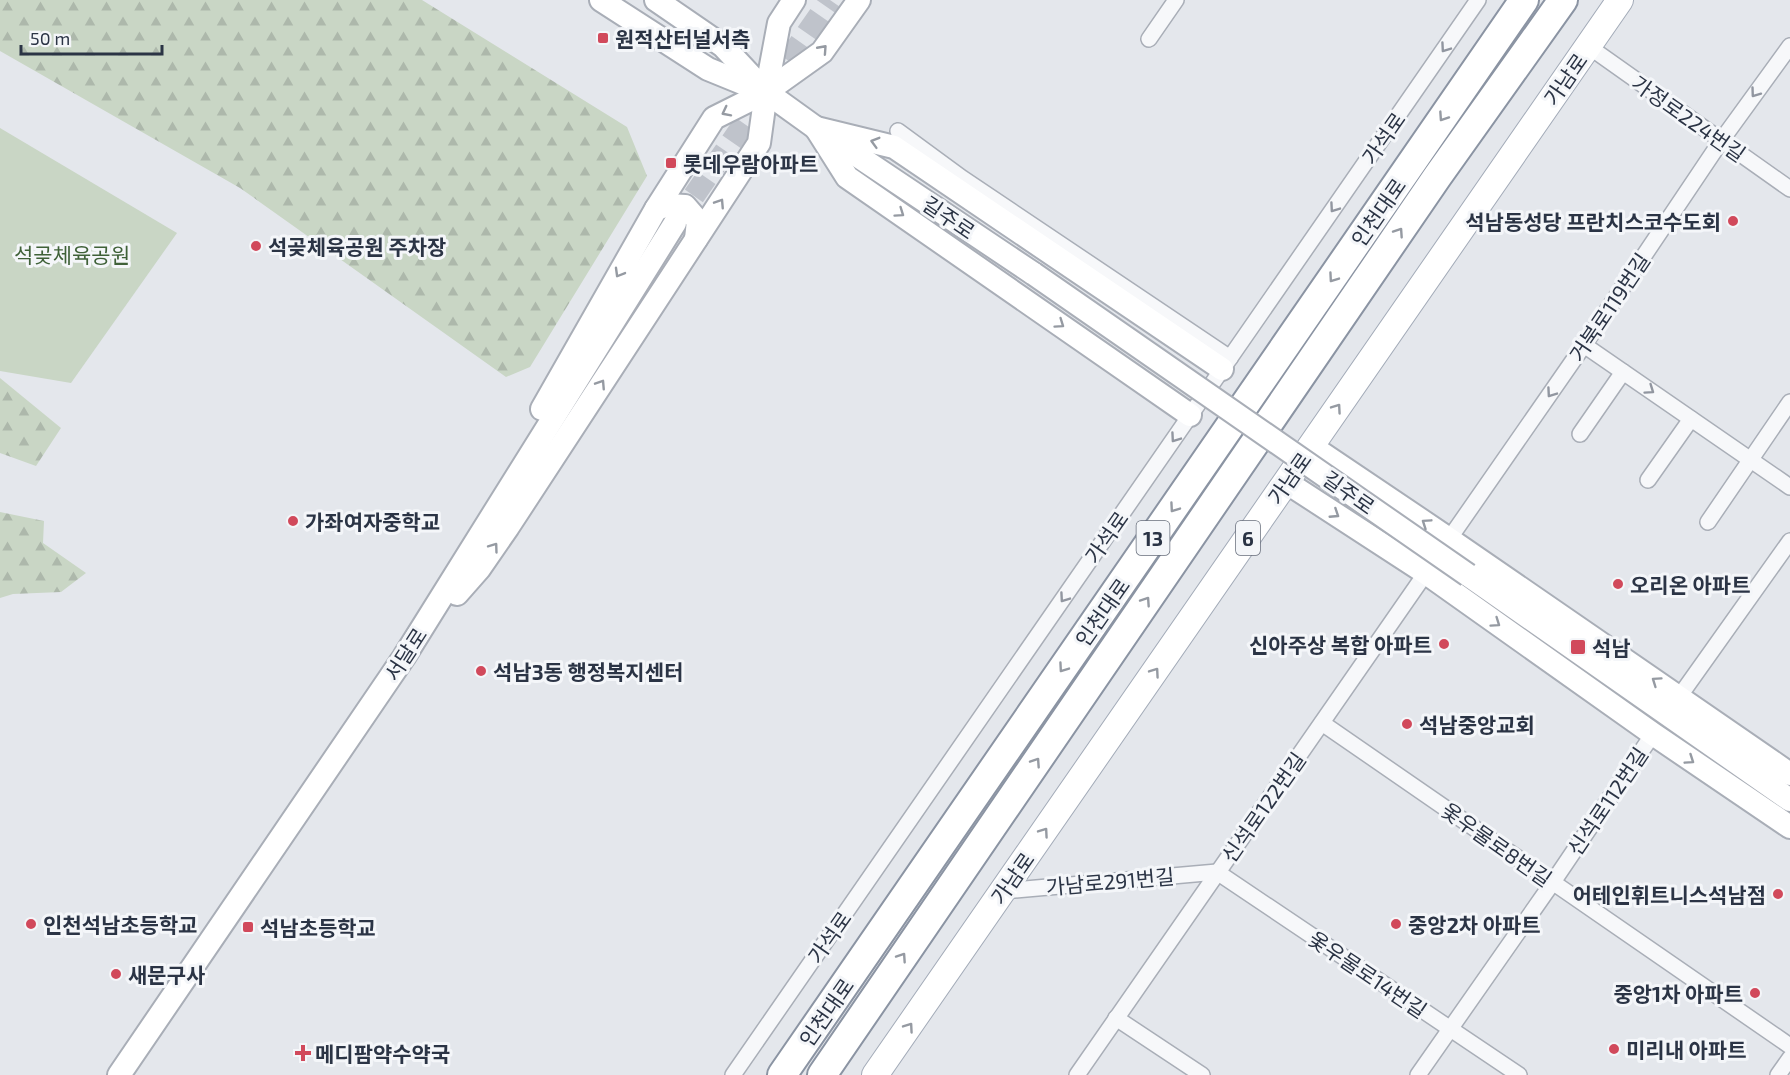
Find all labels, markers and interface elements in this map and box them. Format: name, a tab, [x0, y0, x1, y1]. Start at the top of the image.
scale bar	[21, 18, 162, 56]
place label: 원적산터널서측	[615, 26, 750, 51]
text: 50 m	[30, 27, 70, 49]
marker: 원적산터널서측	[596, 31, 610, 45]
one-way arrow	[1441, 41, 1452, 52]
one-way arrow	[816, 45, 827, 55]
street label: 가남로	[1538, 48, 1592, 110]
street label: 가정로224번길	[1627, 70, 1751, 166]
one-way arrow	[1752, 87, 1763, 98]
one-way arrow	[722, 105, 733, 116]
street label: 가석로	[1356, 107, 1410, 169]
one-way arrow	[1439, 111, 1450, 122]
one-way arrow	[870, 137, 881, 149]
place label: 롯데우람아파트	[683, 151, 818, 176]
marker: 롯데우람아파트	[664, 156, 678, 170]
street label: 인천대로	[1346, 173, 1410, 251]
street label: 길주로	[918, 190, 980, 244]
one-way arrow	[713, 199, 724, 210]
one-way arrow	[1330, 202, 1341, 213]
one-way arrow	[893, 206, 904, 217]
place label: 석남동성당 프란치스코수도회	[1465, 209, 1721, 234]
marker: 석남동성당 프란치스코수도회	[1726, 214, 1740, 228]
one-way arrow	[1392, 228, 1403, 239]
place label: 석곶체육공원 주차장	[268, 234, 446, 259]
marker: 석곶체육공원 주차장	[249, 239, 263, 253]
park label: 석곶체육공원	[14, 242, 130, 267]
street label: 거북로119번길	[1564, 248, 1654, 366]
one-way arrow	[615, 267, 627, 277]
one-way arrow	[1328, 272, 1340, 282]
one-way arrow	[1053, 317, 1064, 328]
one-way arrow	[594, 380, 606, 390]
one-way arrow	[1643, 383, 1654, 394]
one-way arrow	[1547, 386, 1558, 397]
one-way arrow	[1330, 404, 1341, 415]
one-way arrow	[1171, 431, 1182, 442]
street label: 가남로	[1262, 447, 1316, 509]
street label: 길주로	[1318, 465, 1380, 519]
one-way arrow	[1170, 501, 1181, 512]
street label: 가석로	[1079, 506, 1133, 568]
one-way arrow	[1329, 507, 1339, 519]
place label: 가좌여자중학교	[305, 509, 440, 534]
marker: 가좌여자중학교	[286, 514, 300, 528]
one-way arrow	[1421, 519, 1432, 530]
road number: 13	[1136, 521, 1170, 555]
road number: 6	[1236, 521, 1260, 555]
one-way arrow	[487, 542, 498, 553]
place label: 오리온 아파트	[1630, 572, 1750, 597]
street label: 인천대로	[1070, 573, 1134, 651]
marker: 오리온 아파트	[1611, 577, 1625, 591]
one-way arrow	[1060, 591, 1071, 602]
one-way arrow	[1139, 597, 1151, 607]
one-way arrow	[1490, 616, 1501, 627]
street label: 서달로	[379, 623, 431, 685]
place label: 신아주상 복합 아파트	[1249, 632, 1432, 657]
place label: 석남	[1592, 635, 1631, 660]
marker: 신아주상 복합 아파트	[1437, 637, 1451, 651]
marker: 석남	[1569, 638, 1587, 656]
place label: 석남3동 행정복지센터	[493, 659, 683, 684]
one-way arrow	[1059, 662, 1070, 673]
marker: 석남3동 행정복지센터	[474, 664, 488, 678]
one-way arrow	[1148, 667, 1159, 678]
one-way arrow	[1651, 677, 1662, 688]
place label: 석남중앙교회	[1419, 712, 1535, 737]
marker: 석남중앙교회	[1400, 717, 1414, 731]
street label: 신석로112번길	[1562, 742, 1652, 860]
street label: 신석로122번길	[1216, 747, 1310, 867]
one-way arrow	[1684, 753, 1695, 764]
one-way arrow	[1029, 758, 1040, 769]
street label: 옻우물로8번길	[1437, 797, 1557, 891]
one-way arrow	[1037, 828, 1048, 839]
street label: 가남로	[985, 847, 1039, 909]
street label: 가남로291번길	[1045, 863, 1175, 899]
place label: 어테인휘트니스석남점	[1573, 882, 1766, 907]
marker: 어테인휘트니스석남점	[1771, 887, 1785, 901]
street label: 가석로	[802, 906, 856, 968]
place label: 인천석남초등학교	[43, 912, 198, 937]
place label: 중앙2차 아파트	[1408, 912, 1541, 937]
place label: 석남초등학교	[260, 915, 376, 940]
marker: 인천석남초등학교	[24, 917, 38, 931]
marker: 중앙2차 아파트	[1389, 917, 1403, 931]
marker: 석남초등학교	[241, 920, 255, 934]
street label: 옻우물로14번길	[1304, 925, 1432, 1023]
one-way arrow	[895, 953, 906, 964]
place label: 새문구사	[128, 962, 205, 987]
marker: 새문구사	[109, 967, 123, 981]
street label: 인천대로	[794, 973, 858, 1051]
place label: 중앙1차 아파트	[1613, 981, 1743, 1006]
marker: 중앙1차 아파트	[1748, 986, 1762, 1000]
one-way arrow	[902, 1023, 913, 1034]
place label: 미리내 아파트	[1626, 1037, 1746, 1062]
place label: 메디팜약수약국	[315, 1041, 450, 1066]
marker: 미리내 아파트	[1607, 1042, 1621, 1056]
marker: 메디팜약수약국	[296, 1046, 310, 1060]

